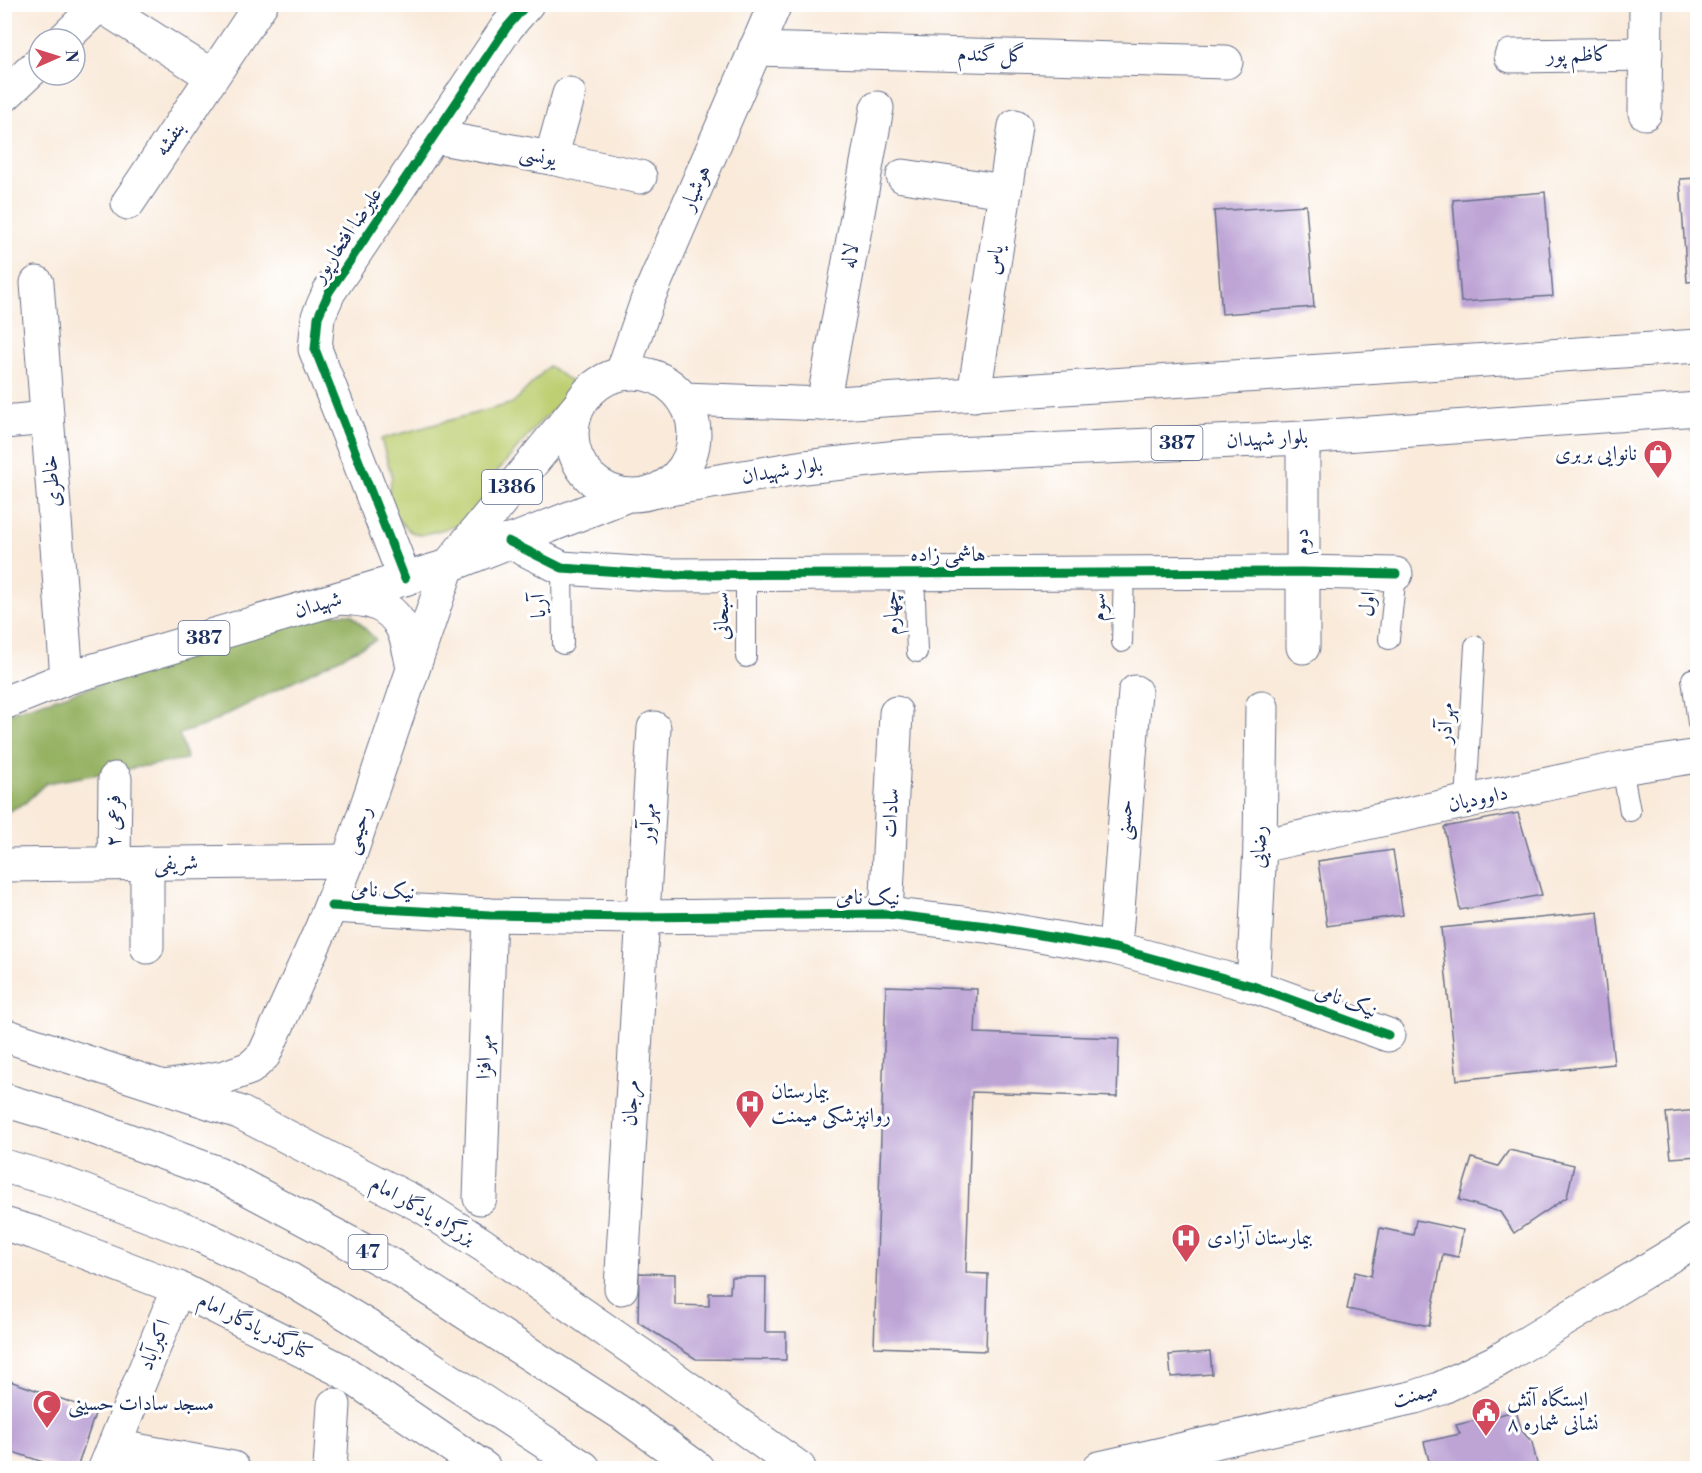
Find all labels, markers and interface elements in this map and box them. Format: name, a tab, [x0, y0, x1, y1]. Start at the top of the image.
north arrow	[27, 27, 87, 87]
street label: گل گندم	[957, 40, 1025, 73]
street label: کاظم پور	[1544, 41, 1610, 75]
text: N	[61, 49, 81, 63]
street label: بنفشه	[149, 117, 191, 161]
street label: یونسی	[517, 140, 560, 173]
street label: هوشیار	[674, 161, 717, 217]
street label: علیرضا افتخارپور	[305, 182, 389, 290]
street label: لاله	[835, 241, 865, 271]
street label: یاس	[980, 242, 1010, 277]
street label: بلوار شهیدان	[1225, 424, 1309, 454]
road number: 387	[1152, 426, 1202, 460]
shop icon: نانوایی بربری	[1642, 438, 1674, 480]
place label: نانوایی بربری	[1555, 441, 1637, 467]
street label: بلوار شهیدان	[740, 452, 824, 490]
street label: خاطری	[37, 454, 67, 508]
road number: 1386	[482, 470, 542, 504]
street label: دوم	[1289, 528, 1319, 556]
street label: هاشمی زاده	[910, 542, 986, 568]
street label: شهیدان	[291, 586, 345, 624]
street label: چهارم	[878, 590, 910, 636]
street label: اول	[1354, 590, 1382, 618]
street label: آریا	[525, 591, 552, 618]
street label: سبحانی	[709, 592, 735, 640]
street label: سوم	[1086, 592, 1116, 622]
road number: 387	[178, 621, 230, 655]
street label: مهرآذر	[1430, 702, 1460, 746]
street label: داوودیان	[1445, 780, 1511, 818]
street label: سادات	[877, 787, 905, 839]
street label: فرعی ۲	[101, 795, 127, 847]
street label: حسنی	[1111, 799, 1140, 841]
street label: رحیمی	[338, 802, 378, 858]
street label: مهرآور	[633, 802, 662, 846]
street label: رضایی	[1245, 825, 1273, 869]
street label: شریفی	[154, 850, 198, 877]
street label: نیک نامی	[350, 876, 416, 906]
street label: نیک نامی	[836, 884, 900, 912]
street label: نیک نامی	[1311, 978, 1381, 1024]
street label: مهر افزا	[471, 1034, 499, 1080]
street label: مرجان	[617, 1079, 646, 1127]
place label: بیمارستان روانپزشکی میمنت	[771, 1079, 891, 1129]
hospital icon: بیمارستان روانپزشکی میمنت	[734, 1088, 766, 1130]
street label: بزرگراه یادگار امام	[364, 1169, 481, 1255]
hospital icon: بیمارستان آزادی	[1170, 1222, 1202, 1264]
place label: بیمارستان آزادی	[1207, 1224, 1313, 1251]
road number: 47	[348, 1235, 388, 1269]
street label: کنارگذر یادگار امام	[192, 1284, 318, 1370]
street label: اکبرآباد	[132, 1315, 177, 1374]
street label: میمنت	[1389, 1376, 1441, 1414]
place label: ایستگاه آتش نشانی شماره ۸	[1507, 1386, 1599, 1437]
mosque icon: مسجد سادات حسینی	[31, 1388, 63, 1430]
place label: مسجد سادات حسینی	[68, 1391, 214, 1418]
public building icon: ایستگاه آتش نشانی شماره ۸	[1470, 1396, 1502, 1438]

